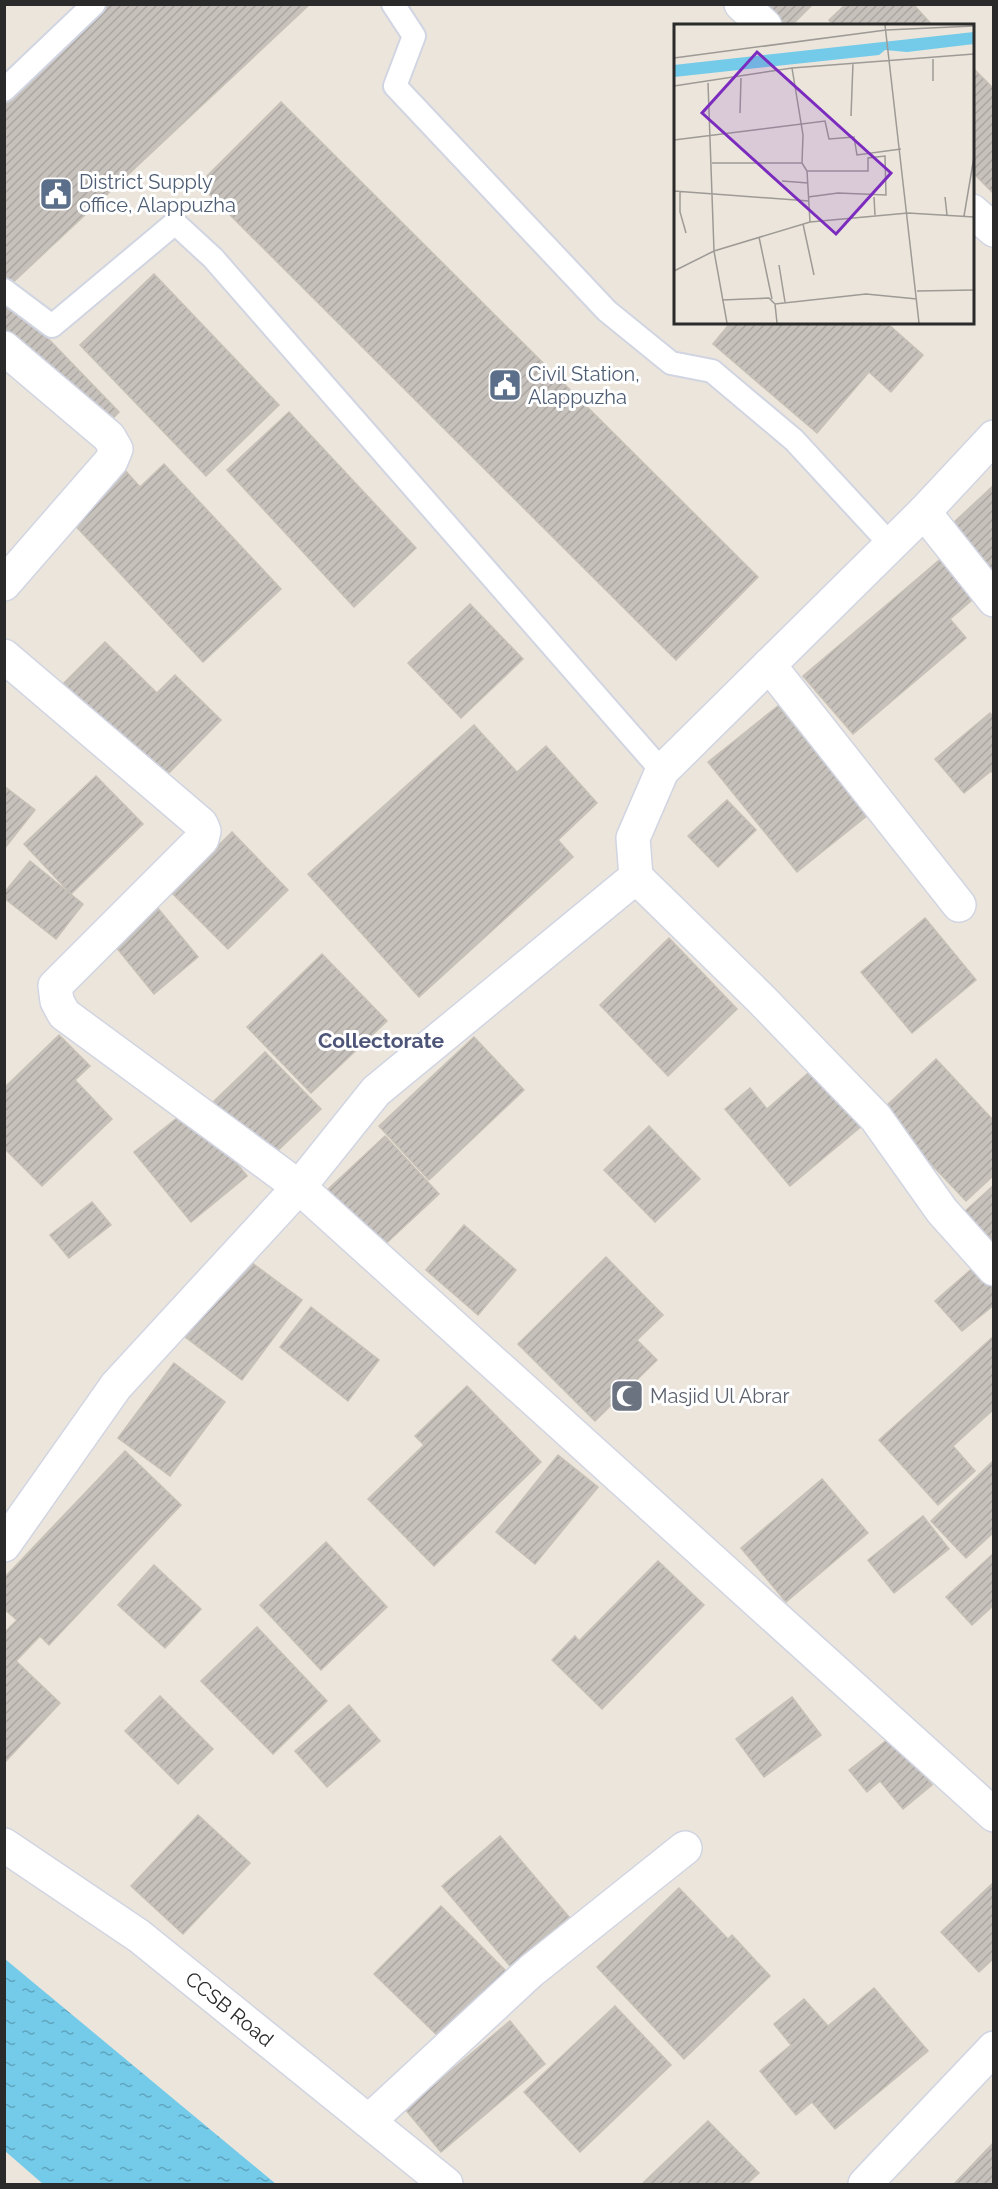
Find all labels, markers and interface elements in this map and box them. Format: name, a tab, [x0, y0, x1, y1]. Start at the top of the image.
inset map	[674, 24, 974, 324]
place label: District Supply office, Alappuzha	[79, 170, 236, 217]
public building icon: District Supply office, Alappuzha	[38, 176, 74, 212]
place label: Civil Station, Alappuzha	[528, 362, 640, 409]
public building icon: Civil Station, Alappuzha	[487, 367, 523, 403]
district label: Collectorate	[318, 1028, 444, 1053]
mosque icon: Masjid Ul Abrar	[609, 1378, 645, 1414]
place label: Masjid Ul Abrar	[650, 1384, 789, 1408]
street label: CCSB Road	[181, 1966, 278, 2052]

